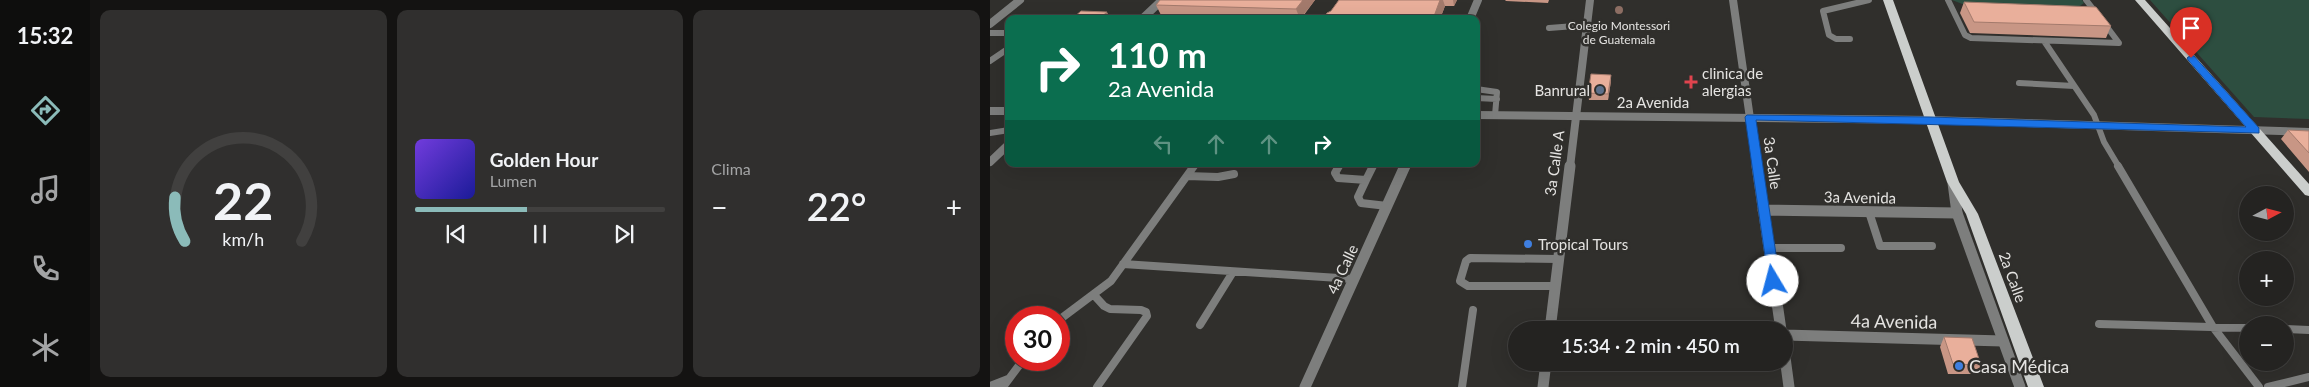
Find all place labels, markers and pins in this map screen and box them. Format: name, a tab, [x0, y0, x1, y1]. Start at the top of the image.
marker: Colegio Montessori de Guatemala	[1613, 4, 1625, 16]
pin	[2170, 7, 2212, 58]
place label: Colegio Montessori de Guatemala	[1568, 18, 1670, 47]
place label: clinica de alergias	[1702, 64, 1763, 99]
marker: clinica de alergias	[1684, 75, 1698, 89]
place label: Banrural	[1534, 81, 1590, 99]
marker: Banrural	[1594, 84, 1606, 96]
place label: Tropical Tours	[1538, 235, 1628, 253]
marker: Tropical Tours	[1522, 238, 1534, 250]
place label: Casa Médica	[1969, 355, 2069, 377]
marker: Casa Médica	[1953, 360, 1965, 372]

